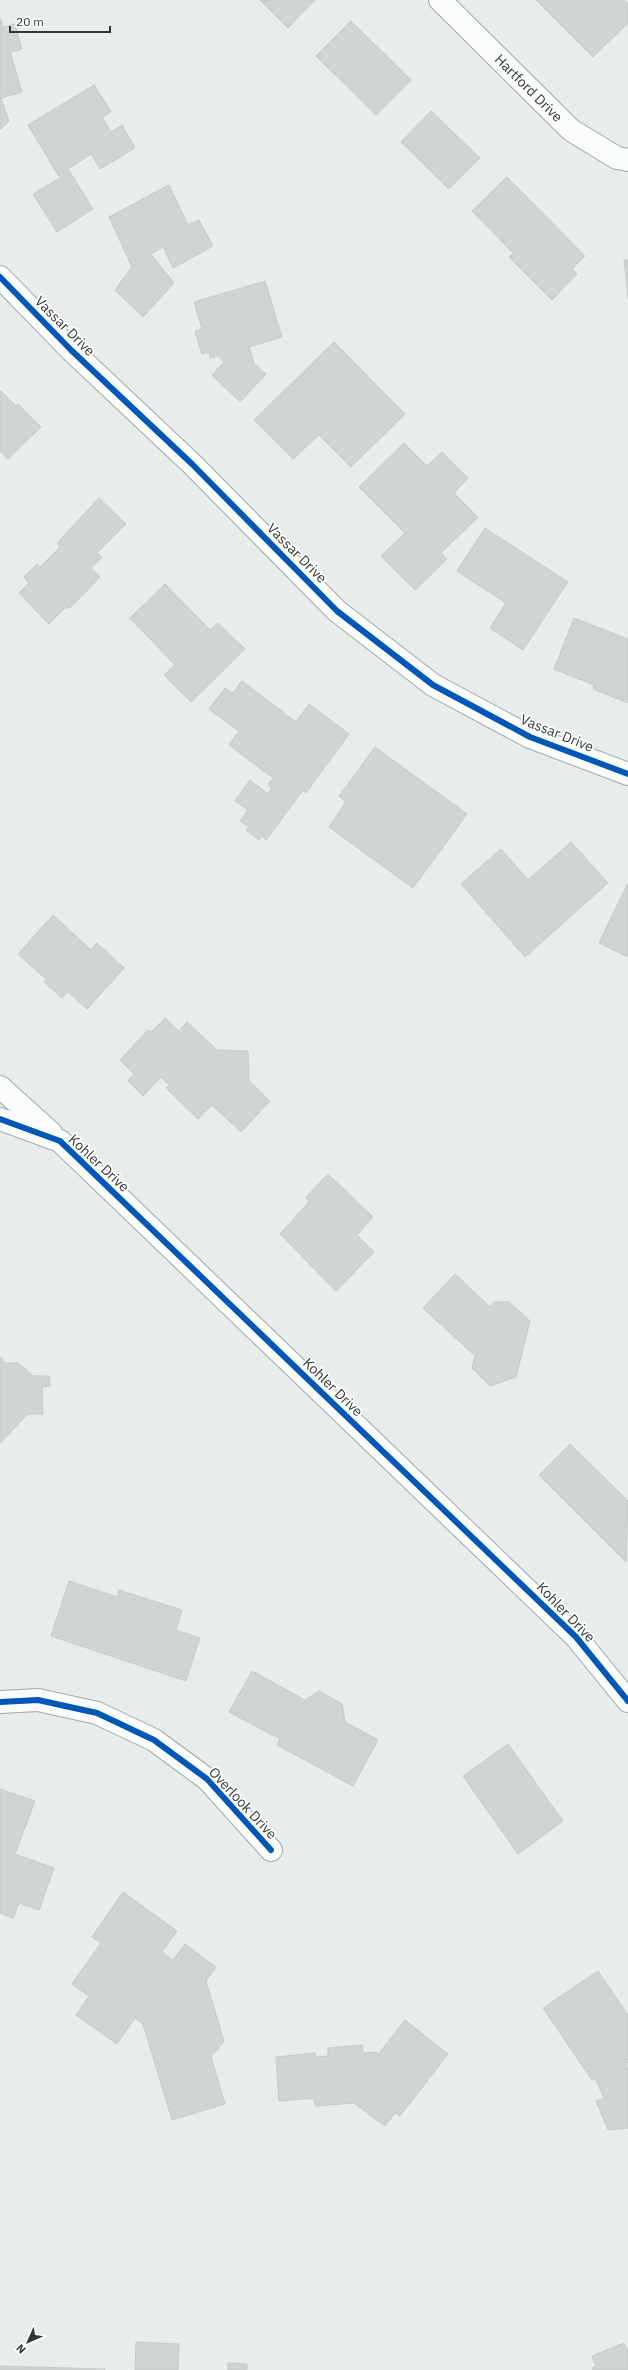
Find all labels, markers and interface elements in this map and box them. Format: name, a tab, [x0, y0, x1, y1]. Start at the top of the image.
scale bar	[10, 8, 110, 34]
text: 20 m	[16, 14, 44, 29]
street label: Hartford Drive	[491, 50, 567, 126]
street label: Vassar Drive	[31, 292, 99, 360]
street label: Vassar Drive	[263, 519, 331, 587]
street label: Vassar Drive	[518, 710, 597, 756]
street label: Kohler Drive	[65, 1130, 133, 1196]
street label: Kohler Drive	[299, 1354, 367, 1420]
street label: Kohler Drive	[533, 1578, 599, 1646]
street label: Overlook Drive	[205, 1763, 281, 1843]
north arrow	[8, 2322, 48, 2362]
text: N	[13, 2341, 29, 2357]

